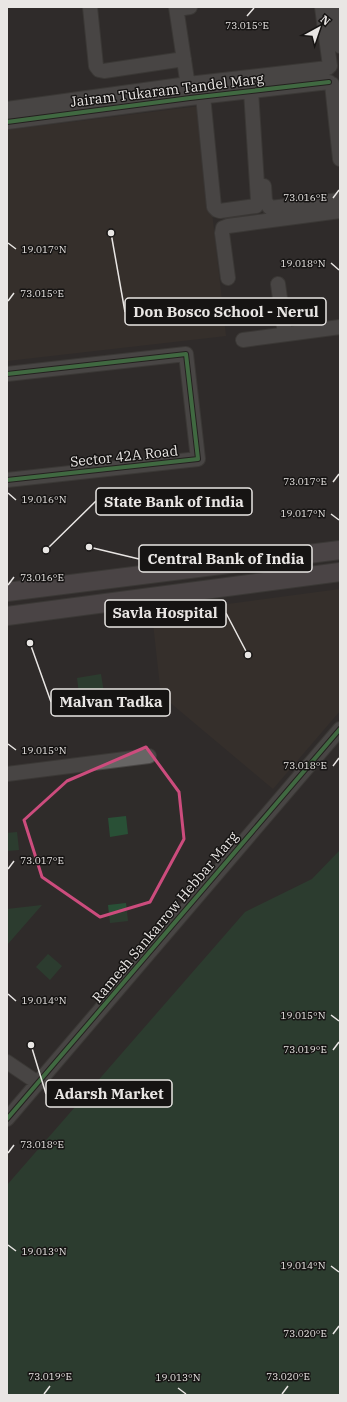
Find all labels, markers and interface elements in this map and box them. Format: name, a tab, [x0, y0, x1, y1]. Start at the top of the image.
north arrow	[299, 8, 339, 48]
text: N	[318, 12, 333, 29]
text: 73.015°E	[225, 19, 269, 32]
street label: Jairam Tukaram Tandel Marg	[69, 69, 265, 111]
text: 73.016°E	[283, 191, 327, 204]
text: 19.017°N	[21, 243, 67, 256]
text: 19.018°N	[280, 257, 326, 270]
text: 73.015°E	[20, 287, 64, 300]
callout: Don Bosco School - Nerul	[125, 298, 326, 325]
text: Don Bosco School - Nerul	[133, 302, 319, 321]
street label: Sector 42A Road	[69, 441, 179, 471]
text: 73.017°E	[283, 475, 327, 488]
callout: State Bank of India	[96, 488, 252, 515]
text: State Bank of India	[104, 492, 244, 511]
text: 19.016°N	[21, 493, 67, 506]
text: 19.017°N	[280, 507, 326, 520]
callout: Central Bank of India	[139, 545, 312, 572]
text: Central Bank of India	[148, 549, 305, 568]
text: 73.016°E	[20, 571, 64, 584]
callout: Savla Hospital	[105, 600, 226, 627]
text: Savla Hospital	[112, 603, 218, 622]
callout: Malvan Tadka	[51, 689, 170, 716]
text: Malvan Tadka	[59, 692, 163, 711]
text: 19.015°N	[21, 744, 67, 757]
text: 73.018°E	[283, 759, 327, 772]
street label: Ramesh Sankarrow Hebbar Marg	[88, 827, 242, 1006]
text: 73.017°E	[20, 854, 64, 867]
text: 19.014°N	[21, 994, 67, 1007]
text: 19.015°N	[280, 1009, 326, 1022]
text: 73.019°E	[283, 1043, 327, 1056]
callout: Adarsh Market	[46, 1080, 172, 1107]
text: Adarsh Market	[54, 1084, 164, 1103]
text: 73.018°E	[20, 1138, 64, 1151]
text: 19.013°N	[21, 1245, 67, 1258]
text: 19.014°N	[280, 1259, 326, 1272]
text: 73.020°E	[283, 1327, 327, 1340]
text: 73.019°E	[28, 1370, 72, 1383]
text: 73.020°E	[266, 1370, 310, 1383]
text: 19.013°N	[155, 1371, 201, 1384]

